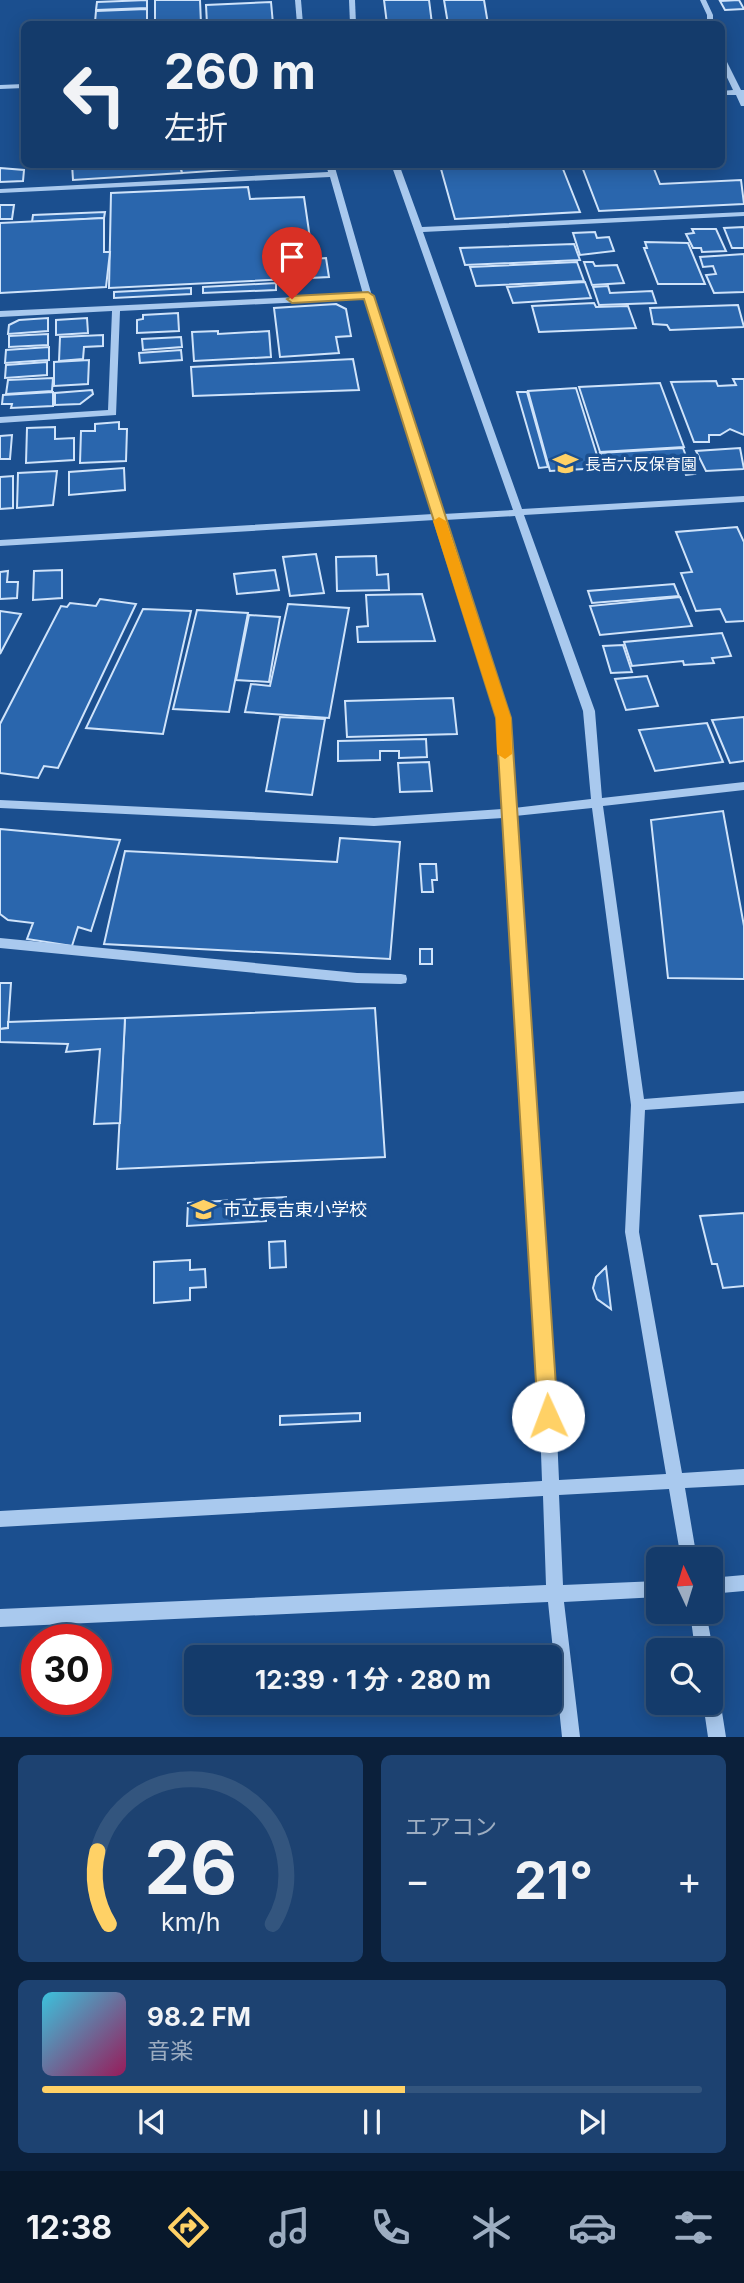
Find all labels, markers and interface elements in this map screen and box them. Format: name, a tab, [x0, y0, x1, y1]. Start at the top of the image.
text: 260 m	[164, 42, 316, 101]
icon: left	[49, 49, 140, 140]
text: 左折	[164, 108, 228, 147]
pin	[262, 227, 322, 299]
icon: arrive	[273, 238, 311, 276]
school or university icon: 長吉六反保育園	[551, 450, 579, 478]
place label: 長吉六反保育園	[585, 454, 697, 474]
school or university icon: 市立長吉東小学校	[189, 1195, 217, 1223]
place label: 市立長吉東小学校	[223, 1199, 367, 1220]
position arrow	[511, 1379, 585, 1453]
north arrow	[646, 1547, 723, 1624]
map controls	[646, 1547, 723, 1715]
speed limit sign: 30	[21, 1624, 112, 1715]
button: search	[646, 1638, 723, 1715]
text: 12:39 · 1 分 · 280 m	[255, 1664, 491, 1695]
text: エアコン	[405, 1813, 497, 1841]
text: 26	[144, 1824, 237, 1913]
text: 21°	[514, 1849, 593, 1912]
text: −	[405, 1857, 430, 1903]
text: +	[677, 1857, 702, 1903]
text: km/h	[161, 1907, 220, 1937]
text: 98.2 FM	[147, 2001, 251, 2032]
text: 音楽	[147, 2037, 193, 2065]
icon: previous	[133, 2103, 171, 2141]
icon: pause	[353, 2103, 391, 2141]
icon: next	[573, 2103, 611, 2141]
icon: directions	[164, 2203, 213, 2252]
icon: music	[265, 2203, 314, 2252]
icon: phone	[366, 2203, 415, 2252]
icon: climate	[467, 2203, 516, 2252]
icon: car	[568, 2203, 617, 2252]
icon: filters	[669, 2203, 718, 2252]
text: 12:38	[26, 2208, 112, 2247]

